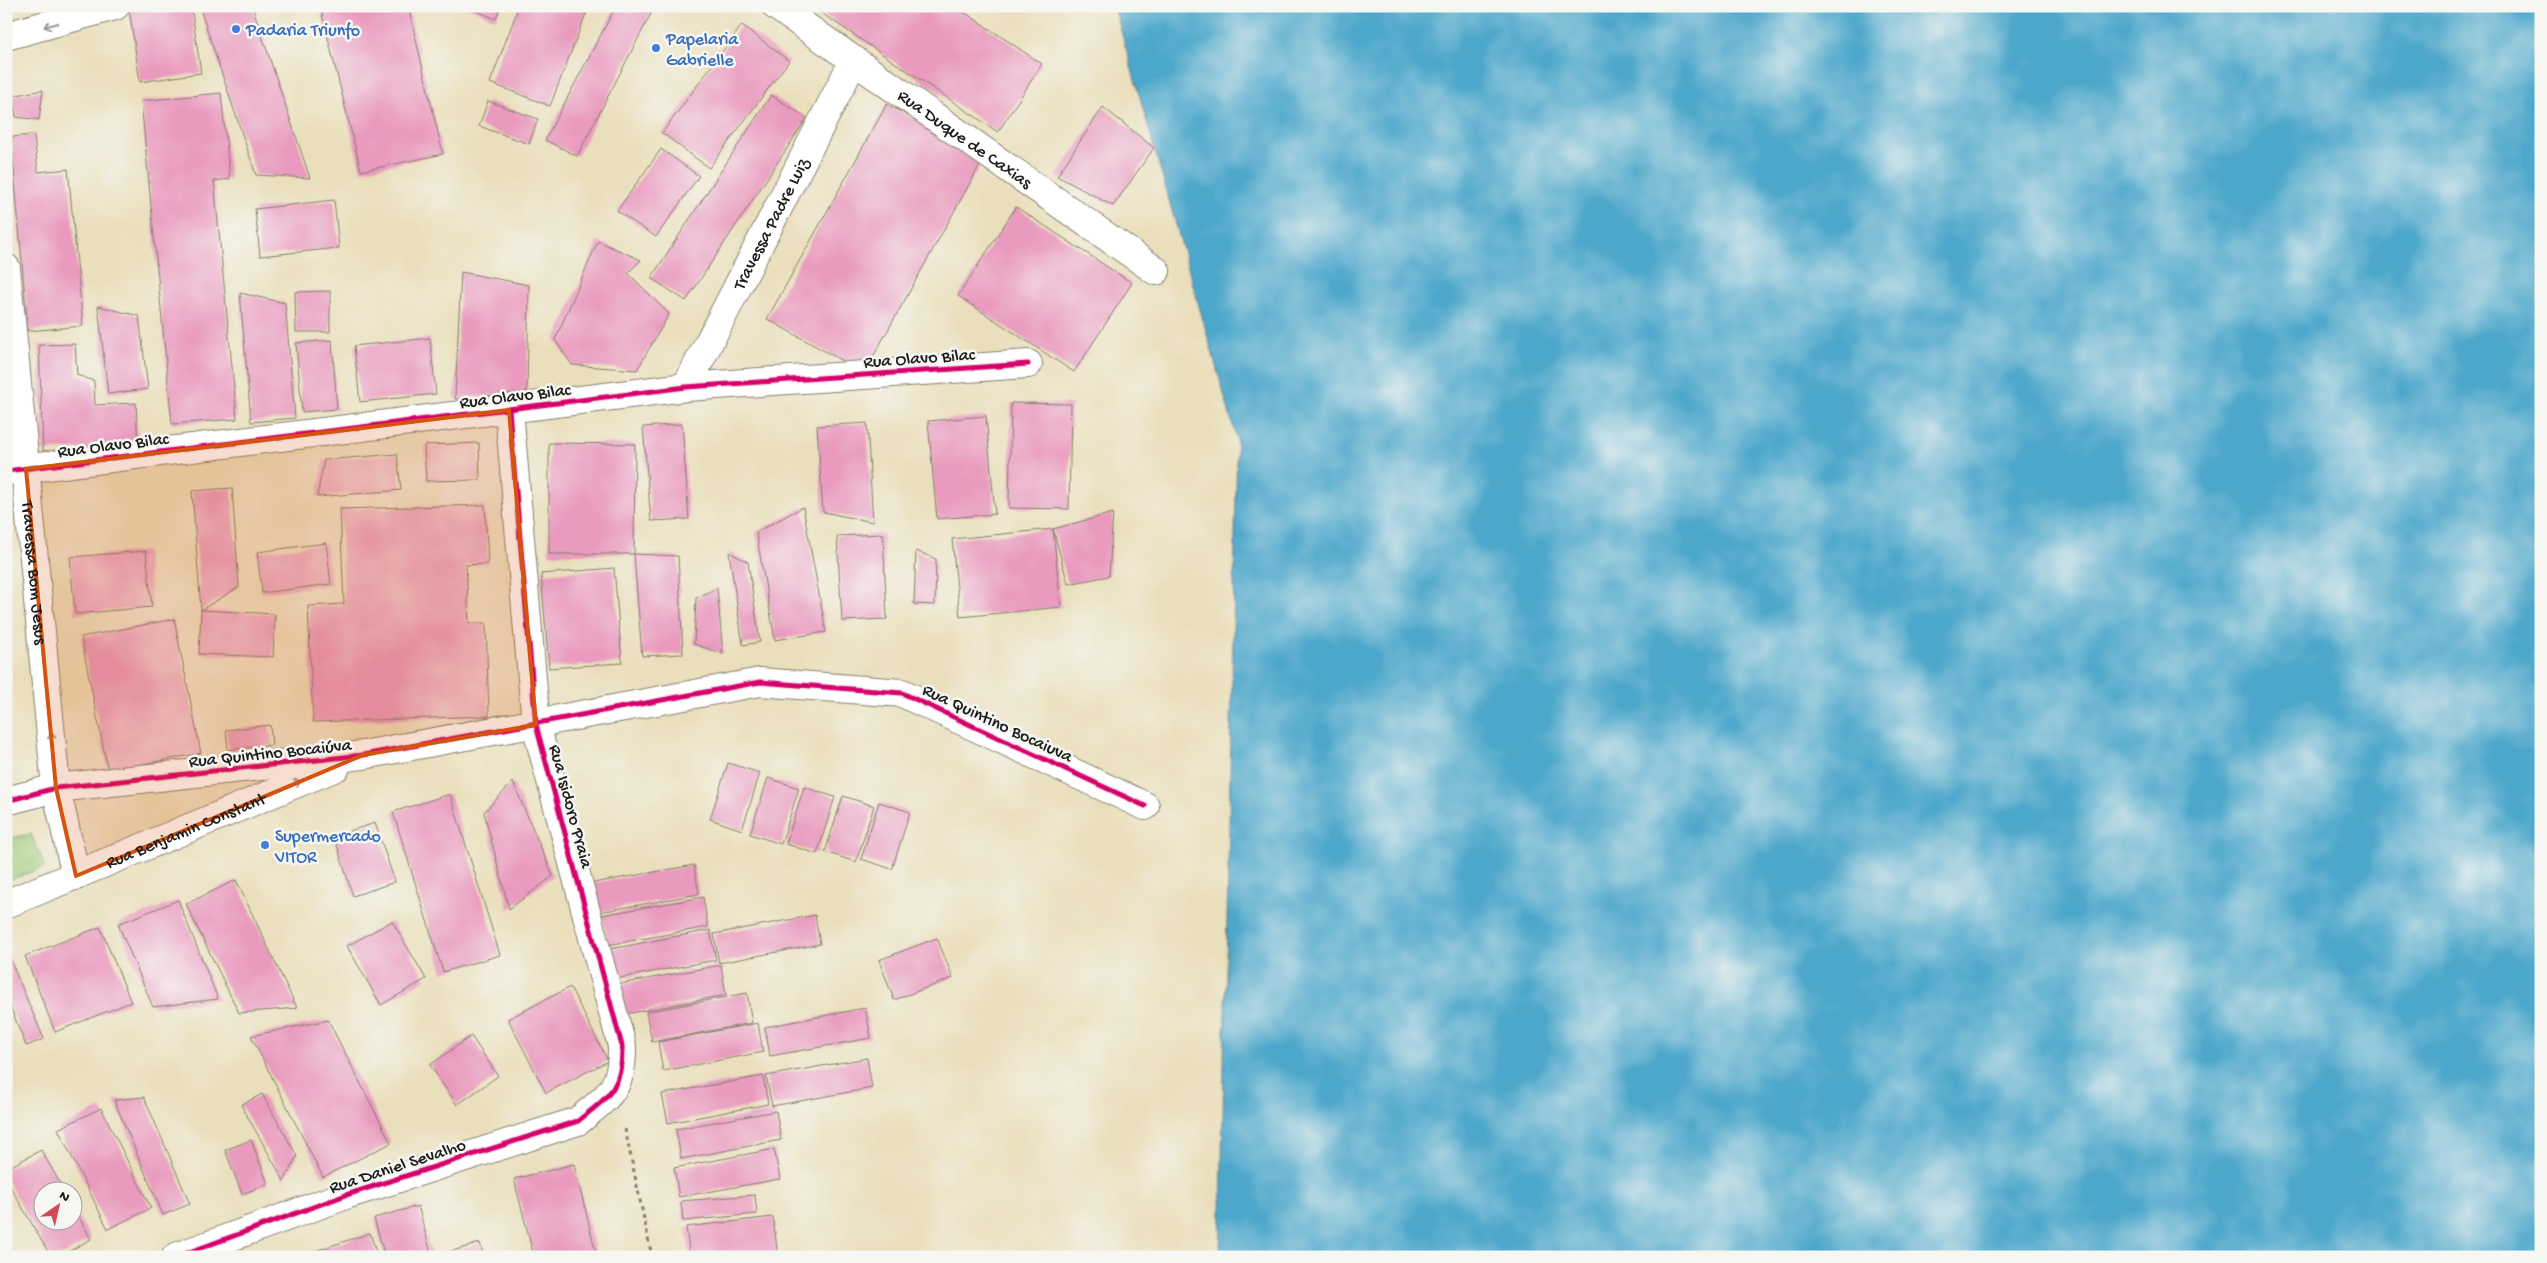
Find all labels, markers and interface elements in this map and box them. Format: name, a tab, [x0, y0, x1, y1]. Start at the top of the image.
one-way arrow	[44, 21, 60, 31]
place label: Padaria Triunfo	[245, 21, 360, 42]
marker: Padaria Triunfo	[230, 23, 242, 35]
place label: Papelaria Gabrielle	[665, 30, 739, 72]
marker: Papelaria Gabrielle	[650, 42, 662, 54]
street label: Rua Duque de Caxias	[893, 86, 1036, 195]
street label: Travessa Padre Luiz	[729, 154, 815, 295]
street label: Rua Olavo Bilac	[863, 345, 976, 374]
street label: Rua Olavo Bilac	[459, 380, 573, 415]
street label: Rua Olavo Bilac	[57, 429, 171, 464]
street label: Travessa Bom Jesus	[15, 499, 50, 647]
street label: Rua Quintino Bocaiuva	[918, 680, 1076, 769]
one-way arrow	[47, 732, 57, 748]
street label: Rua Quintino Bocaiúva	[188, 735, 354, 773]
street label: Rua Isidoro Praia	[543, 743, 596, 872]
one-way arrow	[286, 779, 301, 788]
street label: Rua Benjamin Constant	[103, 789, 271, 875]
place label: Supermercado VITOR	[274, 827, 381, 869]
marker: Supermercado VITOR	[259, 839, 271, 851]
street label: Rua Daniel Sevalho	[327, 1135, 469, 1199]
north arrow	[32, 1180, 82, 1230]
text: N	[55, 1188, 72, 1207]

